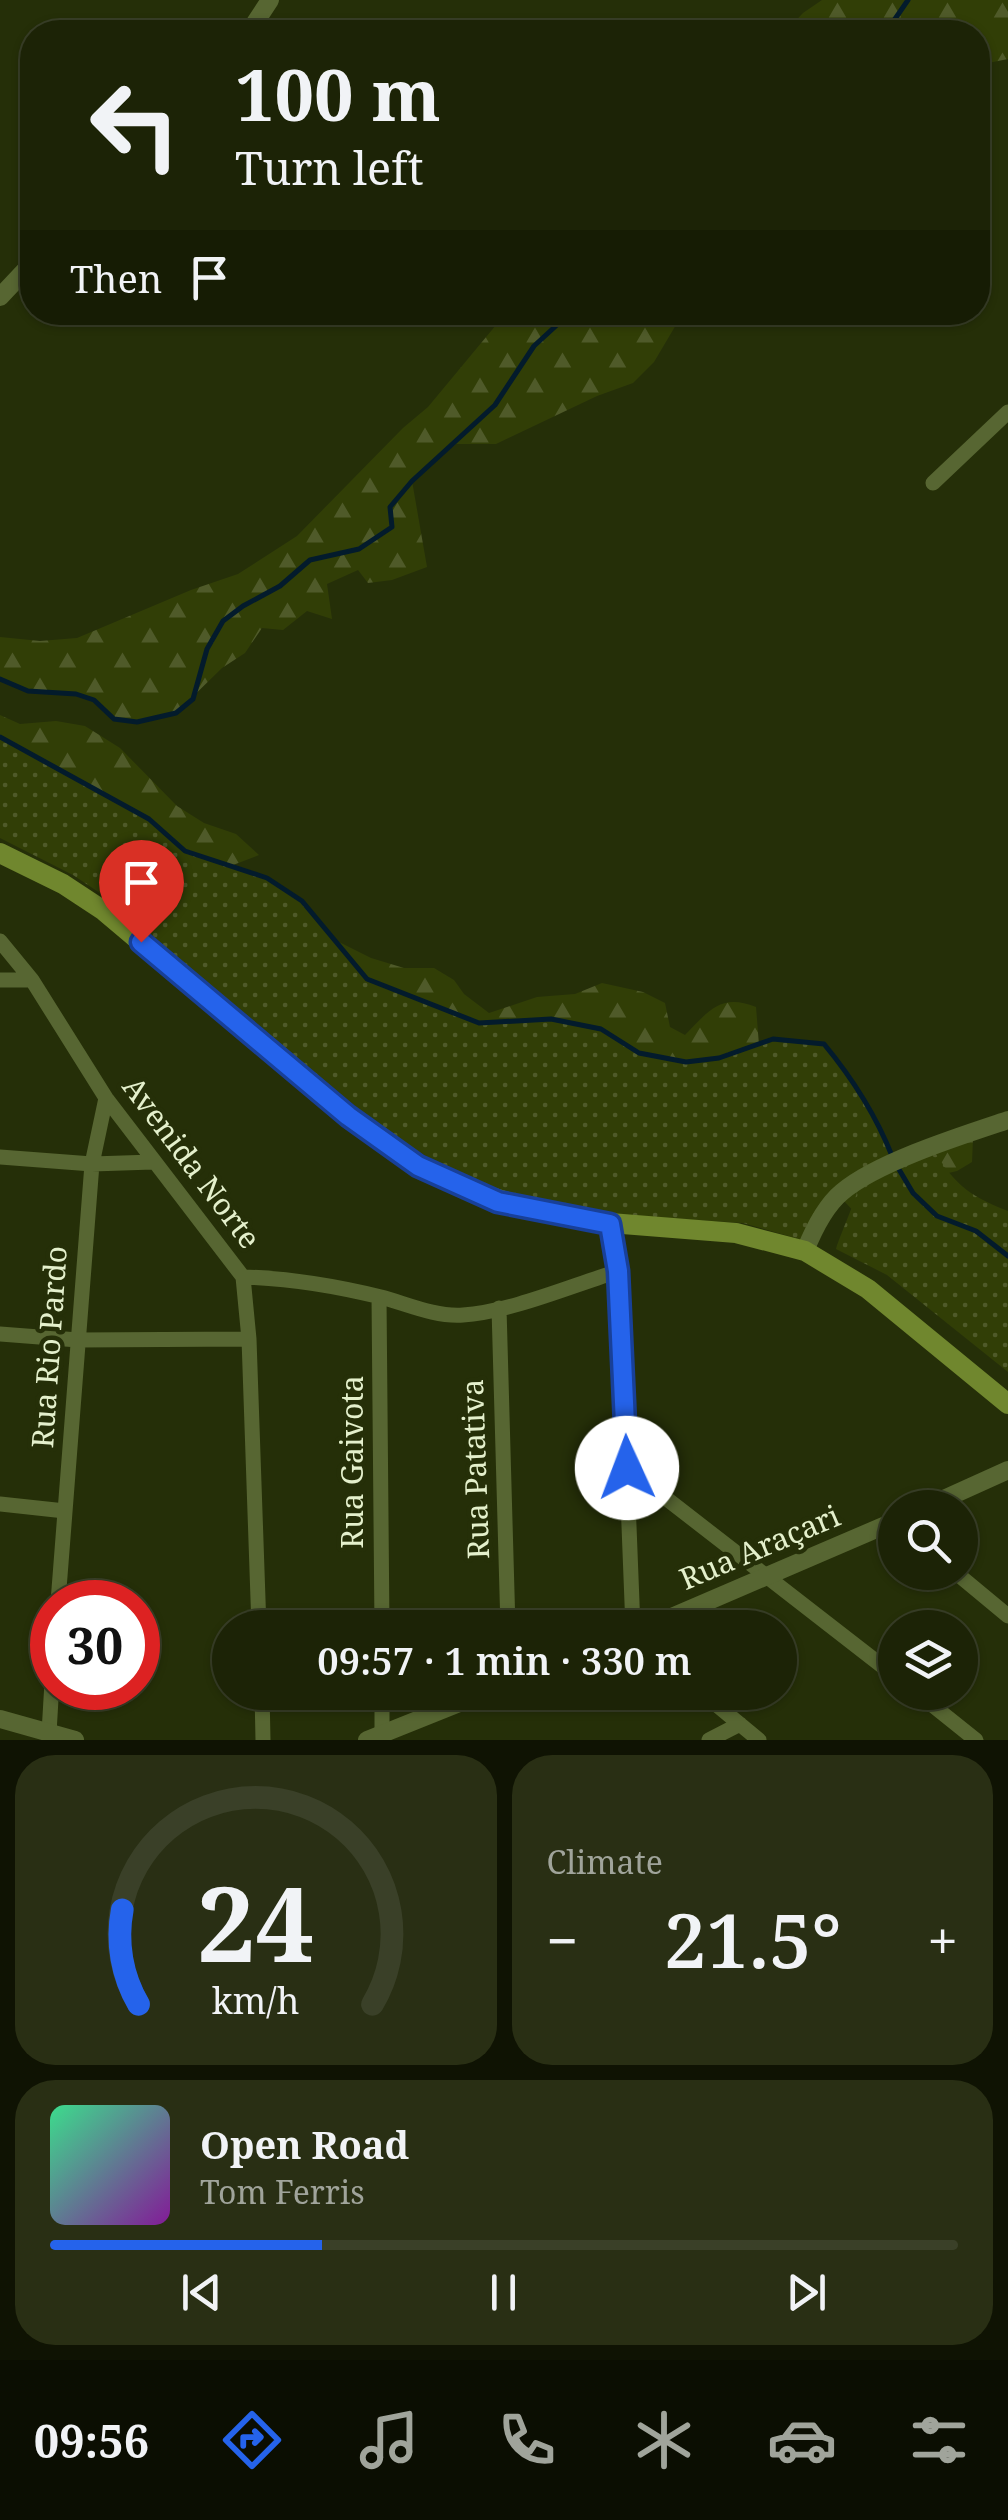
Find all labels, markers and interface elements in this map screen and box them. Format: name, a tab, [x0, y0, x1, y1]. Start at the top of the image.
text: 100 m	[235, 46, 441, 142]
icon: left	[70, 60, 200, 190]
text: Turn left	[235, 137, 424, 198]
icon: arrive	[182, 250, 237, 305]
text: Then	[70, 252, 162, 304]
pin	[99, 840, 184, 943]
icon: arrive	[114, 855, 169, 910]
street label: Avenida Norte	[114, 1068, 270, 1257]
street label: Rua Rio Pardo	[21, 1244, 76, 1449]
street label: Rua Gaivota	[331, 1375, 372, 1549]
street label: Rua Patativa	[451, 1378, 498, 1560]
position arrow	[575, 1416, 679, 1520]
map controls	[878, 1490, 978, 1710]
button: search	[878, 1490, 978, 1590]
street label: Rua Araçari	[673, 1494, 846, 1599]
speed limit sign: 30	[30, 1580, 160, 1710]
button: layers	[878, 1610, 978, 1710]
text: 09:57 · 1 min · 330 m	[317, 1634, 692, 1686]
text: Climate	[547, 1840, 663, 1883]
text: 24	[197, 1851, 315, 1992]
text: 21.5°	[664, 1888, 842, 1990]
text: −	[547, 1902, 578, 1977]
text: +	[927, 1902, 958, 1977]
text: km/h	[212, 1976, 300, 2024]
text: Open Road	[200, 2118, 409, 2170]
text: Tom Ferris	[200, 2170, 365, 2213]
icon: previous	[174, 2265, 229, 2320]
icon: pause	[476, 2265, 531, 2320]
icon: next	[779, 2265, 834, 2320]
icon: directions	[217, 2405, 287, 2475]
icon: music	[354, 2405, 424, 2475]
icon: phone	[492, 2405, 562, 2475]
icon: climate	[629, 2405, 699, 2475]
icon: car	[767, 2405, 837, 2475]
icon: filters	[904, 2405, 974, 2475]
text: 09:56	[34, 2410, 149, 2471]

